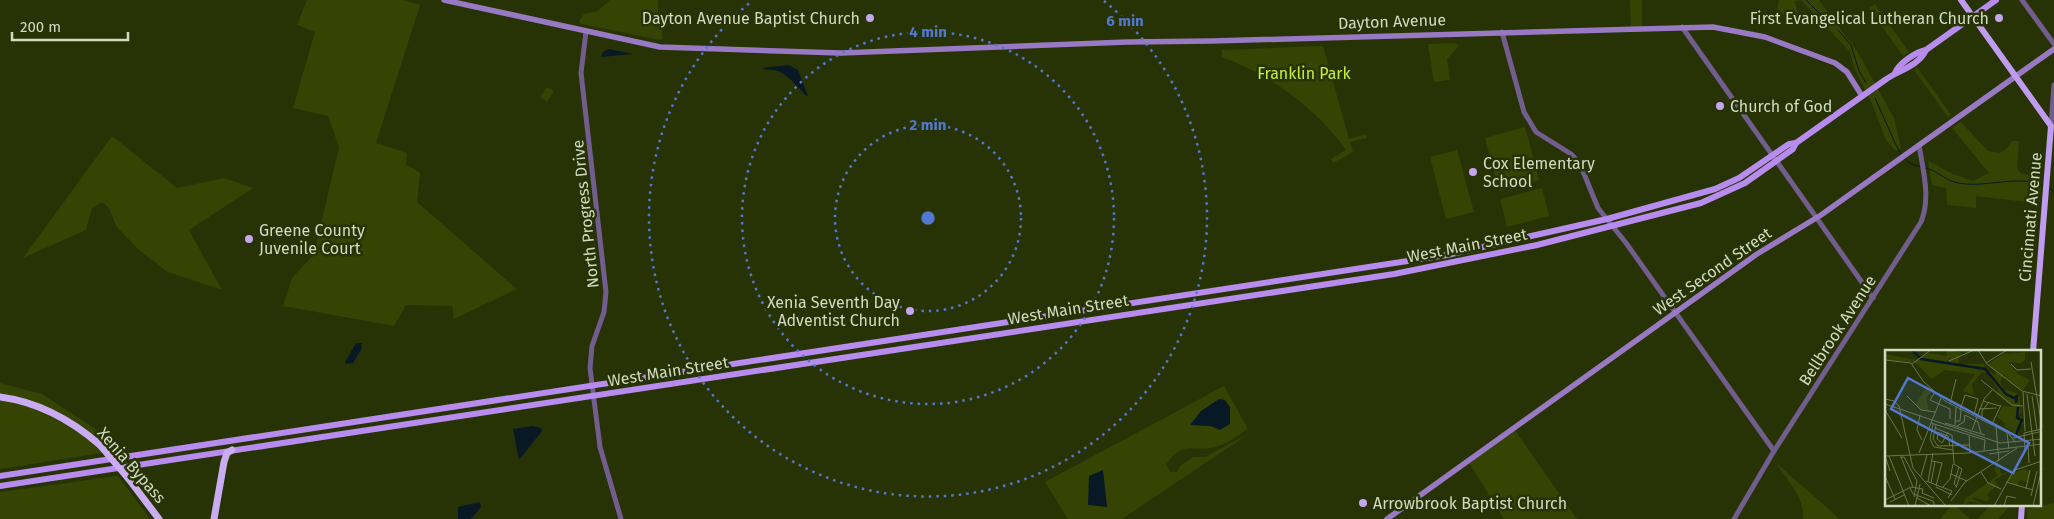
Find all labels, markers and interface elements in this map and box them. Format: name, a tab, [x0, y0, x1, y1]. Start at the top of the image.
place label: Dayton Avenue Baptist Church	[642, 9, 860, 28]
place label: First Evangelical Lutheran Church	[1750, 9, 1989, 28]
scale bar	[12, 10, 129, 42]
street label: Dayton Avenue	[1338, 10, 1446, 33]
marker: Dayton Avenue Baptist Church	[864, 12, 876, 24]
text: 6 min	[1106, 12, 1144, 30]
marker: First Evangelical Lutheran Church	[1993, 12, 2005, 24]
text: 200 m	[20, 18, 61, 36]
text: 4 min	[909, 23, 947, 41]
park label: Franklin Park	[1257, 64, 1352, 83]
place label: Church of God	[1730, 97, 1832, 116]
marker: Church of God	[1714, 100, 1726, 112]
text: 2 min	[910, 116, 946, 134]
street label: North Progress Drive	[568, 139, 603, 289]
street label: Cincinnati Avenue	[2015, 151, 2046, 283]
place label: Cox Elementary School	[1483, 154, 1595, 191]
marker: Cox Elementary School	[1467, 166, 1479, 178]
centre of rings	[919, 209, 937, 227]
place label: Greene County Juvenile Court	[259, 221, 365, 258]
street label: West Second Street	[1650, 223, 1775, 319]
street label: West Main Street	[1405, 224, 1529, 266]
marker: Greene County Juvenile Court	[243, 233, 255, 245]
street label: Bellbrook Avenue	[1795, 272, 1880, 389]
street label: West Main Street	[1006, 291, 1130, 328]
place label: Xenia Seventh Day Adventist Church	[767, 293, 900, 330]
marker: Xenia Seventh Day Adventist Church	[904, 305, 916, 317]
inset map	[1885, 350, 2042, 506]
street label: West Main Street	[606, 353, 730, 390]
street label: Xenia Bypass	[94, 424, 170, 507]
place label: Arrowbrook Baptist Church	[1373, 494, 1567, 513]
marker: Arrowbrook Baptist Church	[1357, 497, 1369, 509]

